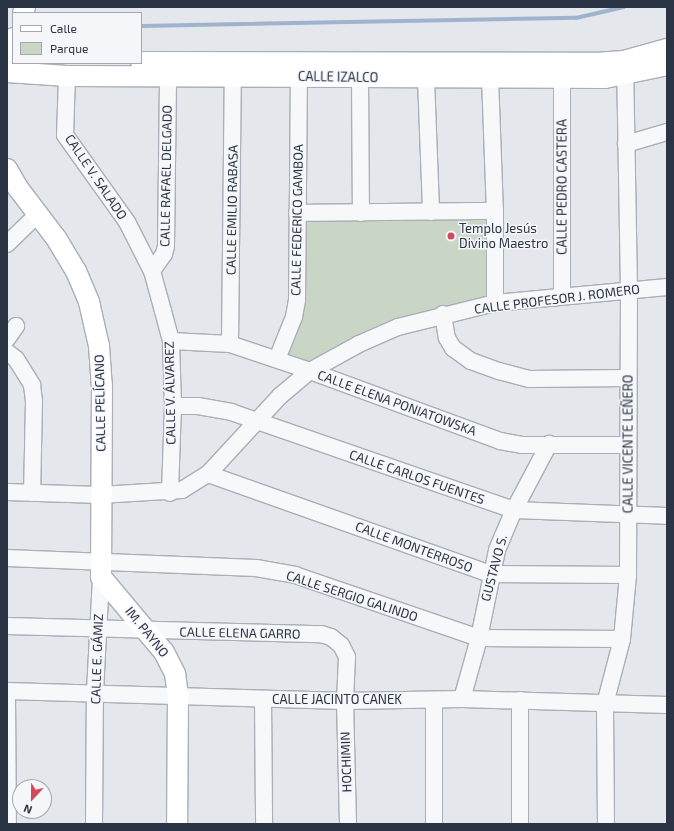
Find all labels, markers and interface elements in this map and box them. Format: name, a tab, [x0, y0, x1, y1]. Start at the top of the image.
legend	[12, 12, 142, 64]
text: Calle	[50, 21, 77, 35]
text: Parque	[50, 41, 88, 55]
street label: CALLE IZALCO	[298, 69, 378, 85]
street label: CALLE RAFAEL DELGADO	[157, 105, 175, 247]
street label: CALLE PEDRO CASTERA	[554, 119, 570, 255]
street label: CALLE V. SALADO	[62, 131, 130, 223]
street label: CALLE FEDERICO GAMBOA	[288, 144, 306, 296]
street label: CALLE EMILIO RABASA	[223, 145, 241, 275]
place label: Templo Jesús Divino Maestro	[459, 221, 548, 252]
marker: Templo Jesús Divino Maestro	[446, 231, 456, 241]
street label: CALLE PROFESOR J. ROMERO	[473, 281, 641, 317]
street label: CALLE V. ÁLVAREZ	[161, 341, 179, 445]
street label: CALLE PELÍCANO	[91, 354, 109, 452]
street label: CALLE ELENA PONIATOWSKA	[315, 367, 479, 439]
street label: CALLE VICENTE LEÑERO	[620, 374, 636, 514]
street label: CALLE CARLOS FUENTES	[347, 446, 487, 508]
street label: CALLE MONTERROSO	[353, 518, 475, 576]
street label: GUSTAVO S.	[478, 533, 510, 603]
street label: CALLE SERGIO GALINDO	[284, 567, 420, 625]
street label: IM. PAYNO	[122, 604, 172, 660]
street label: CALLE E. GÁMIZ	[88, 613, 106, 705]
street label: CALLE ELENA GARRO	[179, 624, 301, 642]
street label: CALLE JACINTO CANEK	[272, 691, 402, 707]
street label: HOCHIMIN	[337, 731, 355, 793]
north arrow	[12, 779, 52, 819]
text: N	[22, 802, 34, 817]

